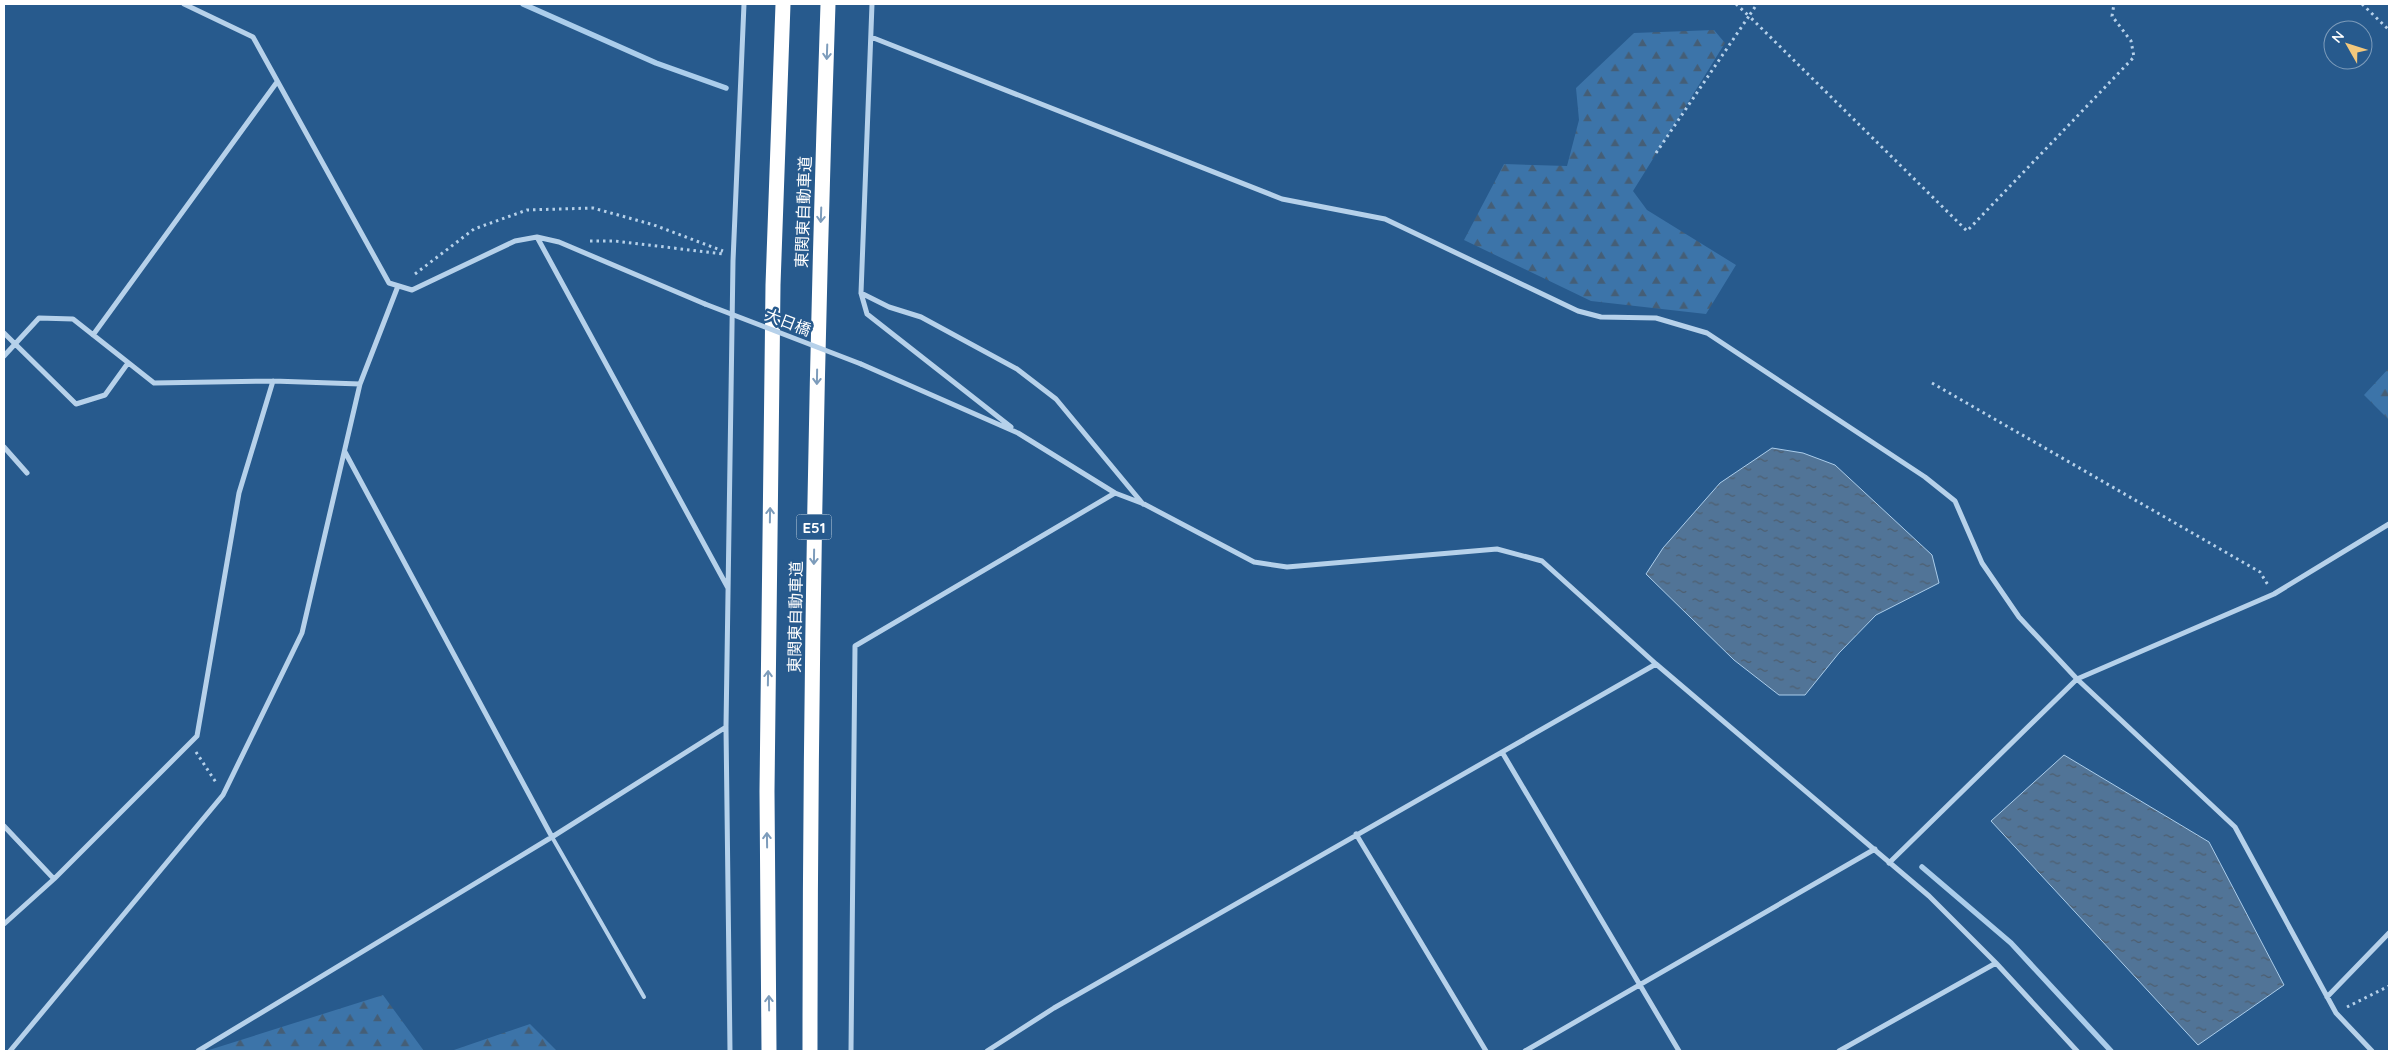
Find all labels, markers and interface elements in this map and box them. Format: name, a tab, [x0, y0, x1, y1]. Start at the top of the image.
north arrow	[2323, 20, 2373, 70]
text: N	[2328, 27, 2348, 46]
one-way arrow	[822, 44, 831, 60]
street label: 東関東自動車道	[791, 156, 815, 268]
one-way arrow	[816, 207, 825, 223]
street label: 大日橋	[762, 304, 814, 340]
one-way arrow	[812, 369, 821, 385]
one-way arrow	[765, 507, 775, 524]
road number: E51	[796, 514, 832, 540]
one-way arrow	[809, 549, 819, 565]
street label: 東関東自動車道	[784, 561, 806, 673]
one-way arrow	[763, 670, 773, 686]
one-way arrow	[762, 832, 772, 848]
one-way arrow	[764, 995, 774, 1011]

